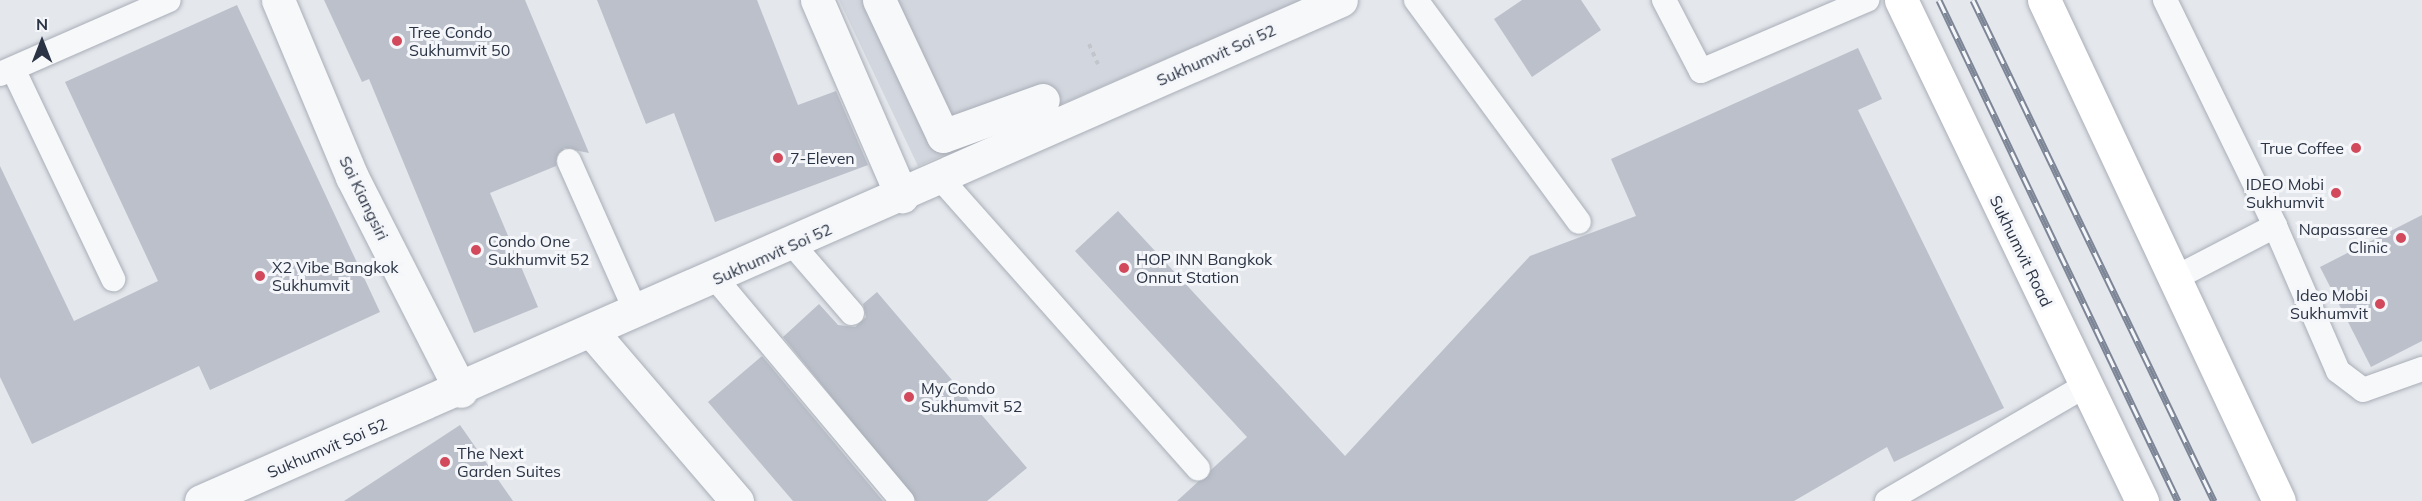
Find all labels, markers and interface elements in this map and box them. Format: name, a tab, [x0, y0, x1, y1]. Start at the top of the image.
north arrow	[12, 12, 72, 72]
text: N	[36, 14, 48, 34]
street label: Sukhumvit Soi 52	[1153, 20, 1279, 90]
place label: Tree Condo Sukhumvit 50	[409, 22, 510, 60]
marker: Tree Condo Sukhumvit 50	[390, 34, 404, 48]
place label: True Coffee	[2260, 138, 2344, 158]
marker: True Coffee	[2349, 141, 2363, 155]
place label: 7-Eleven	[790, 148, 855, 168]
marker: 7-Eleven	[771, 151, 785, 165]
street label: Soi Kiangsiri	[335, 153, 393, 243]
place label: IDEO Mobi Sukhumvit	[2246, 174, 2324, 212]
marker: IDEO Mobi Sukhumvit	[2329, 186, 2343, 200]
street label: Sukhumvit Road	[1986, 192, 2056, 310]
street label: Sukhumvit Soi 52	[709, 219, 835, 289]
place label: Napassaree Clinic	[2299, 219, 2388, 257]
marker: Napassaree Clinic	[2392, 229, 2410, 247]
place label: Condo One Sukhumvit 52	[488, 231, 589, 269]
marker: Condo One Sukhumvit 52	[469, 243, 483, 257]
place label: HOP INN Bangkok Onnut Station	[1136, 249, 1272, 287]
place label: X2 Vibe Bangkok Sukhumvit	[272, 257, 399, 295]
marker: HOP INN Bangkok Onnut Station	[1117, 261, 1131, 275]
marker: X2 Vibe Bangkok Sukhumvit	[253, 269, 267, 283]
place label: Ideo Mobi Sukhumvit	[2290, 285, 2368, 323]
marker: Ideo Mobi Sukhumvit	[2373, 297, 2387, 311]
place label: My Condo Sukhumvit 52	[921, 378, 1022, 416]
marker: My Condo Sukhumvit 52	[902, 390, 916, 404]
street label: Sukhumvit Soi 52	[264, 414, 390, 482]
place label: The Next Garden Suites	[457, 443, 561, 481]
marker: The Next Garden Suites	[438, 455, 452, 469]

